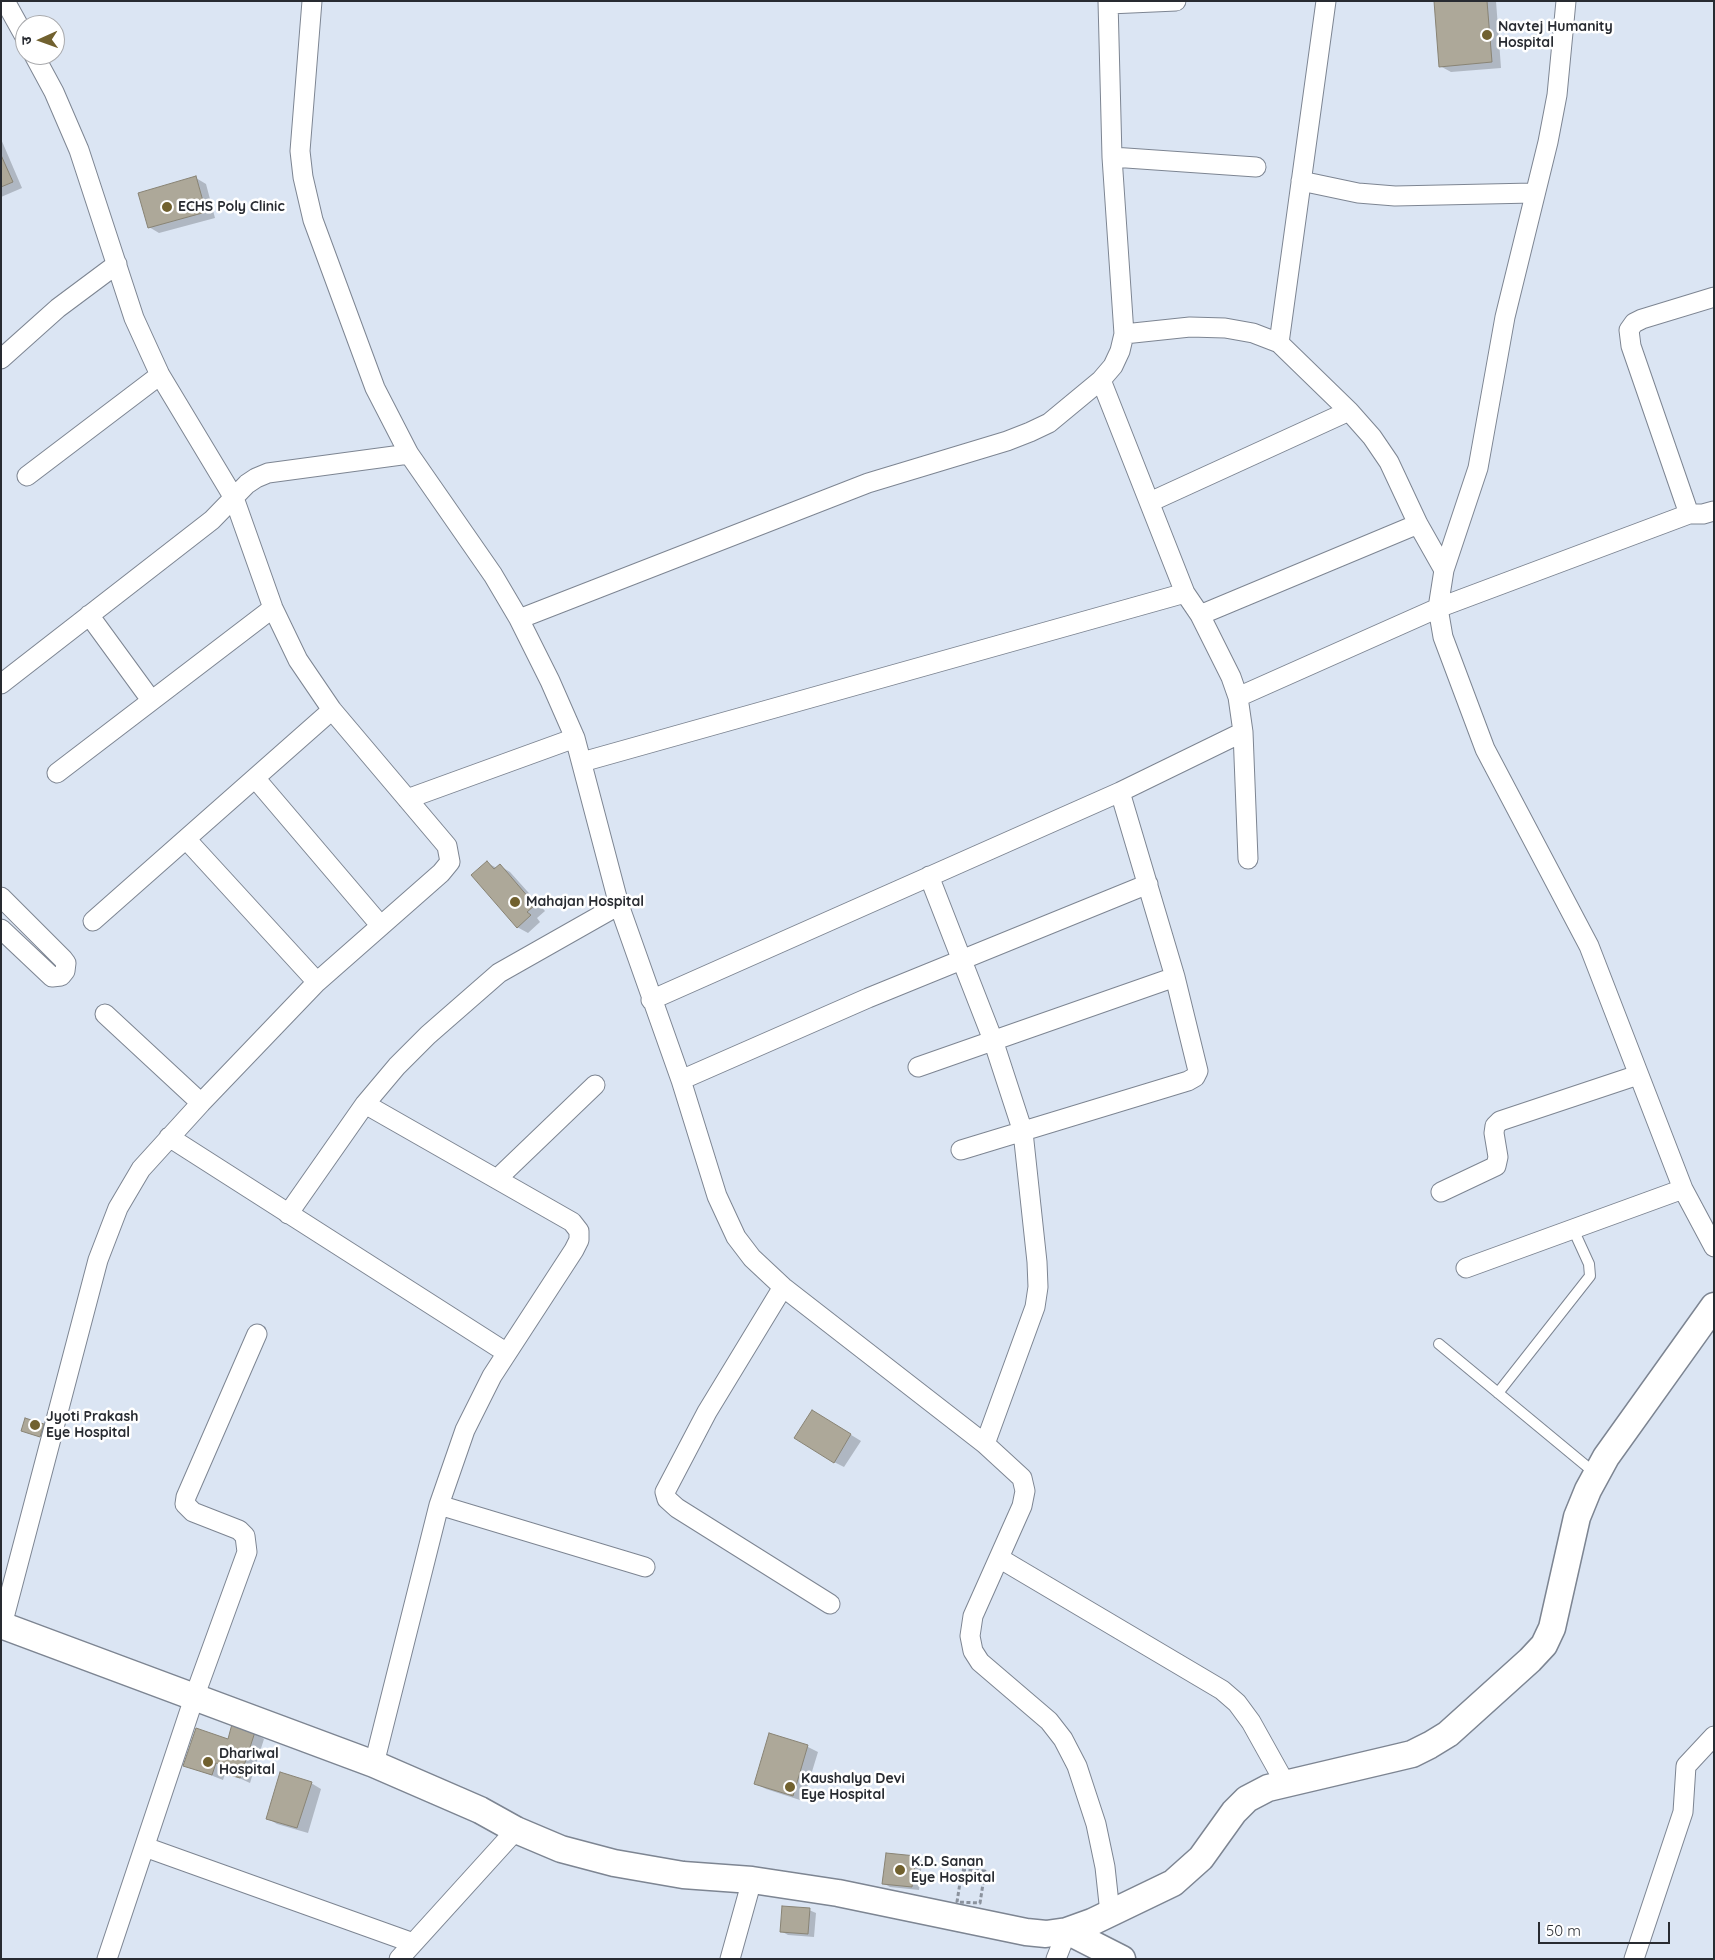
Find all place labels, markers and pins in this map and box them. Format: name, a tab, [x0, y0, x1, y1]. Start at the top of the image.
place label: Navtej Humanity Hospital	[1498, 19, 1613, 52]
marker: Navtej Humanity Hospital	[1480, 28, 1494, 42]
place label: ECHS Poly Clinic	[178, 199, 285, 215]
marker: ECHS Poly Clinic	[160, 200, 174, 214]
place label: Mahajan Hospital	[526, 894, 644, 910]
marker: Mahajan Hospital	[508, 895, 522, 909]
place label: Jyoti Prakash Eye Hospital	[46, 1409, 138, 1441]
marker: Jyoti Prakash Eye Hospital	[28, 1418, 42, 1432]
place label: Dhariwal Hospital	[219, 1746, 279, 1778]
marker: Dhariwal Hospital	[201, 1755, 215, 1769]
place label: Kaushalya Devi Eye Hospital	[801, 1771, 905, 1804]
marker: Kaushalya Devi Eye Hospital	[783, 1780, 797, 1794]
place label: K.D. Sanan Eye Hospital	[911, 1854, 995, 1886]
marker: K.D. Sanan Eye Hospital	[893, 1863, 907, 1877]

